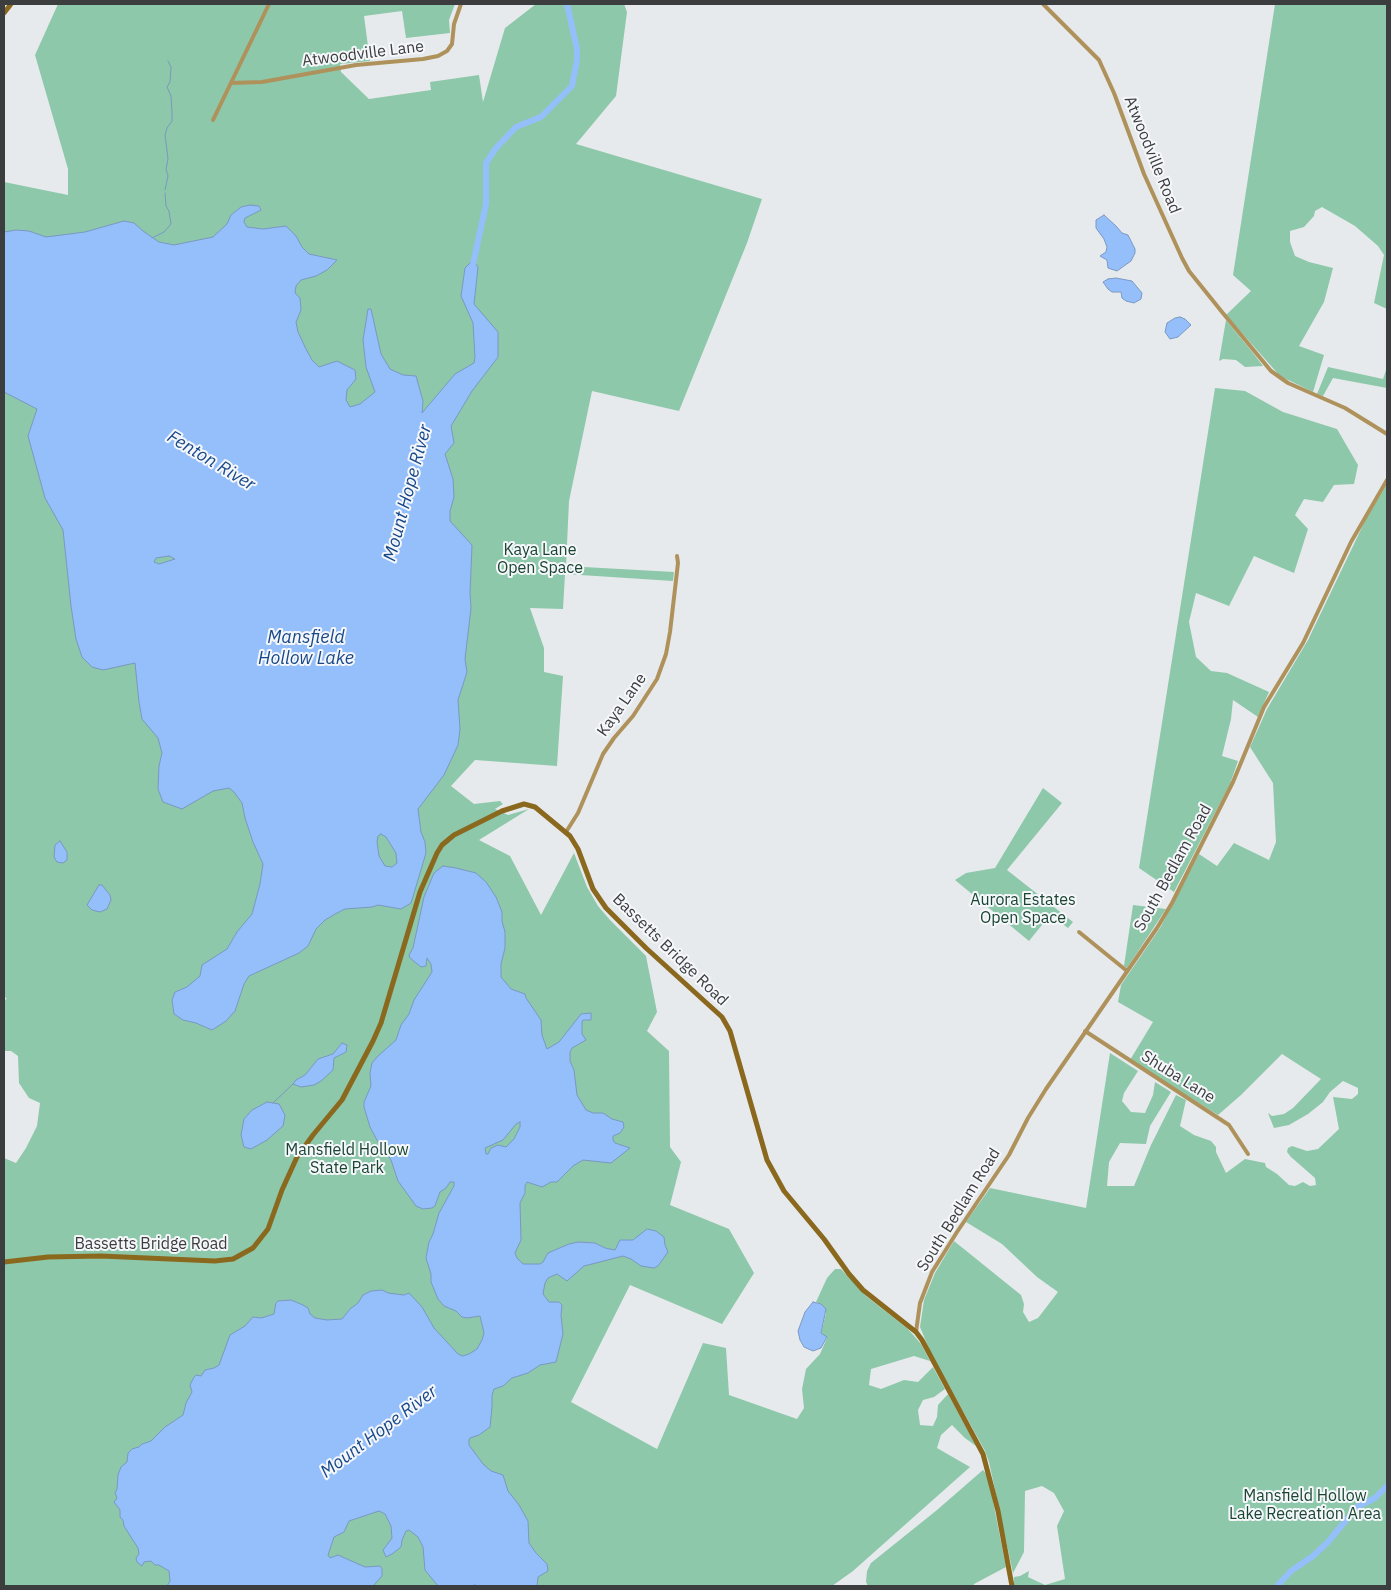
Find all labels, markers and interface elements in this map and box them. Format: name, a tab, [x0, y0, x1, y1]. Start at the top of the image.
street label: Atwoodville Lane	[301, 37, 425, 71]
street label: Atwoodville Road	[1120, 93, 1184, 217]
water label: Mount Hope River	[379, 422, 437, 564]
water label: Fenton River	[163, 426, 259, 496]
park label: Kaya Lane Open Space	[497, 540, 583, 578]
water label: Mansfield Hollow Lake	[258, 627, 354, 670]
street label: Kaya Lane	[593, 670, 651, 740]
street label: South Bedlam Road	[1130, 801, 1216, 935]
street label: Bassetts Bridge Road	[608, 890, 732, 1010]
park label: Aurora Estates Open Space	[970, 890, 1076, 928]
street label: Shuba Lane	[1138, 1047, 1218, 1107]
park label: Mansfield Hollow State Park	[285, 1140, 409, 1178]
street label: South Bedlam Road	[913, 1145, 1005, 1275]
street label: Bassetts Bridge Road	[74, 1234, 228, 1254]
water label: Mount Hope River	[316, 1381, 442, 1483]
park label: Mansfield Hollow Lake Recreation Area	[1229, 1486, 1381, 1524]

